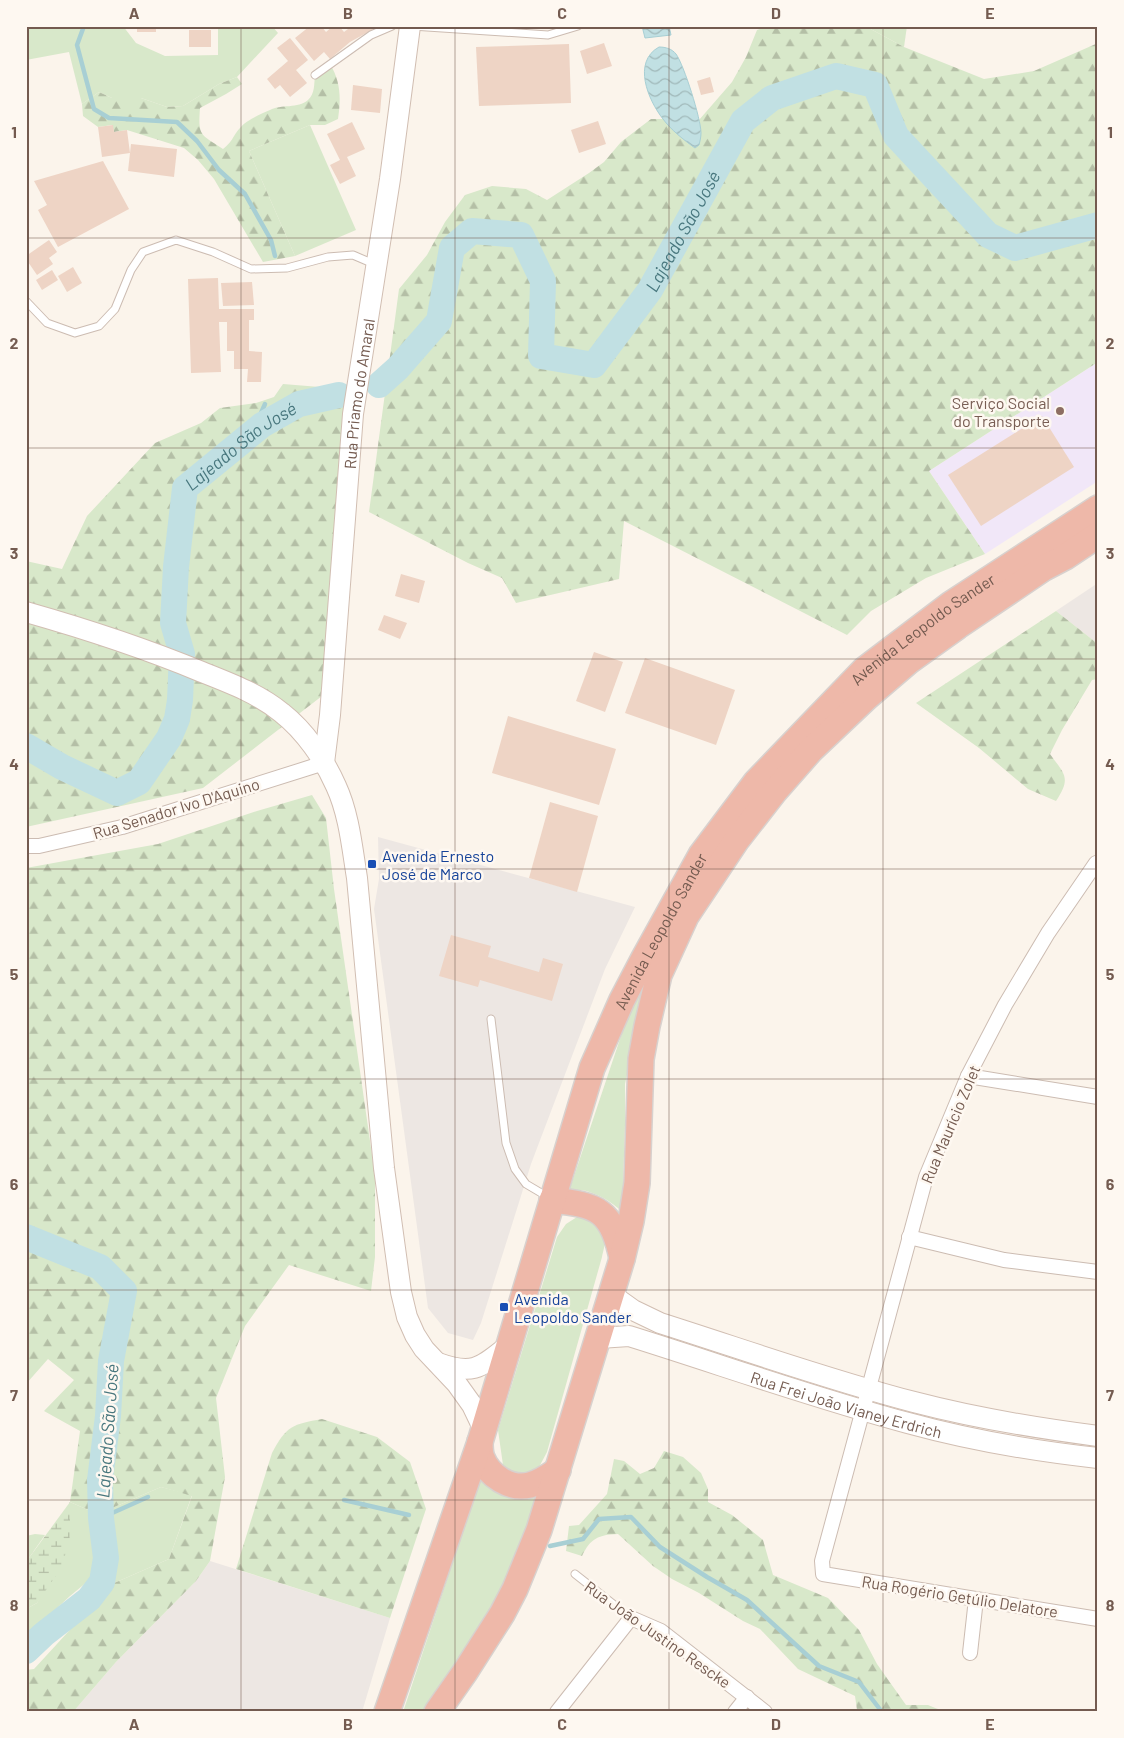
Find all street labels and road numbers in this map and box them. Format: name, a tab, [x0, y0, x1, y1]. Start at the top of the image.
street label: Rua Priamo do Amaral	[339, 317, 377, 470]
street label: Avenida Leopoldo Sander	[846, 569, 998, 688]
street label: Rua Senador Ivo D'Aquino	[90, 774, 262, 842]
street label: Avenida Leopoldo Sander	[610, 849, 710, 1012]
street label: Rua Maurício Zolet	[916, 1062, 984, 1186]
street label: Rua Frei João Vianey Erdrich	[749, 1367, 944, 1441]
street label: Rua Rogério Getúlio Delatore	[861, 1571, 1059, 1621]
street label: Rua João Justino Rescke	[581, 1576, 735, 1692]

